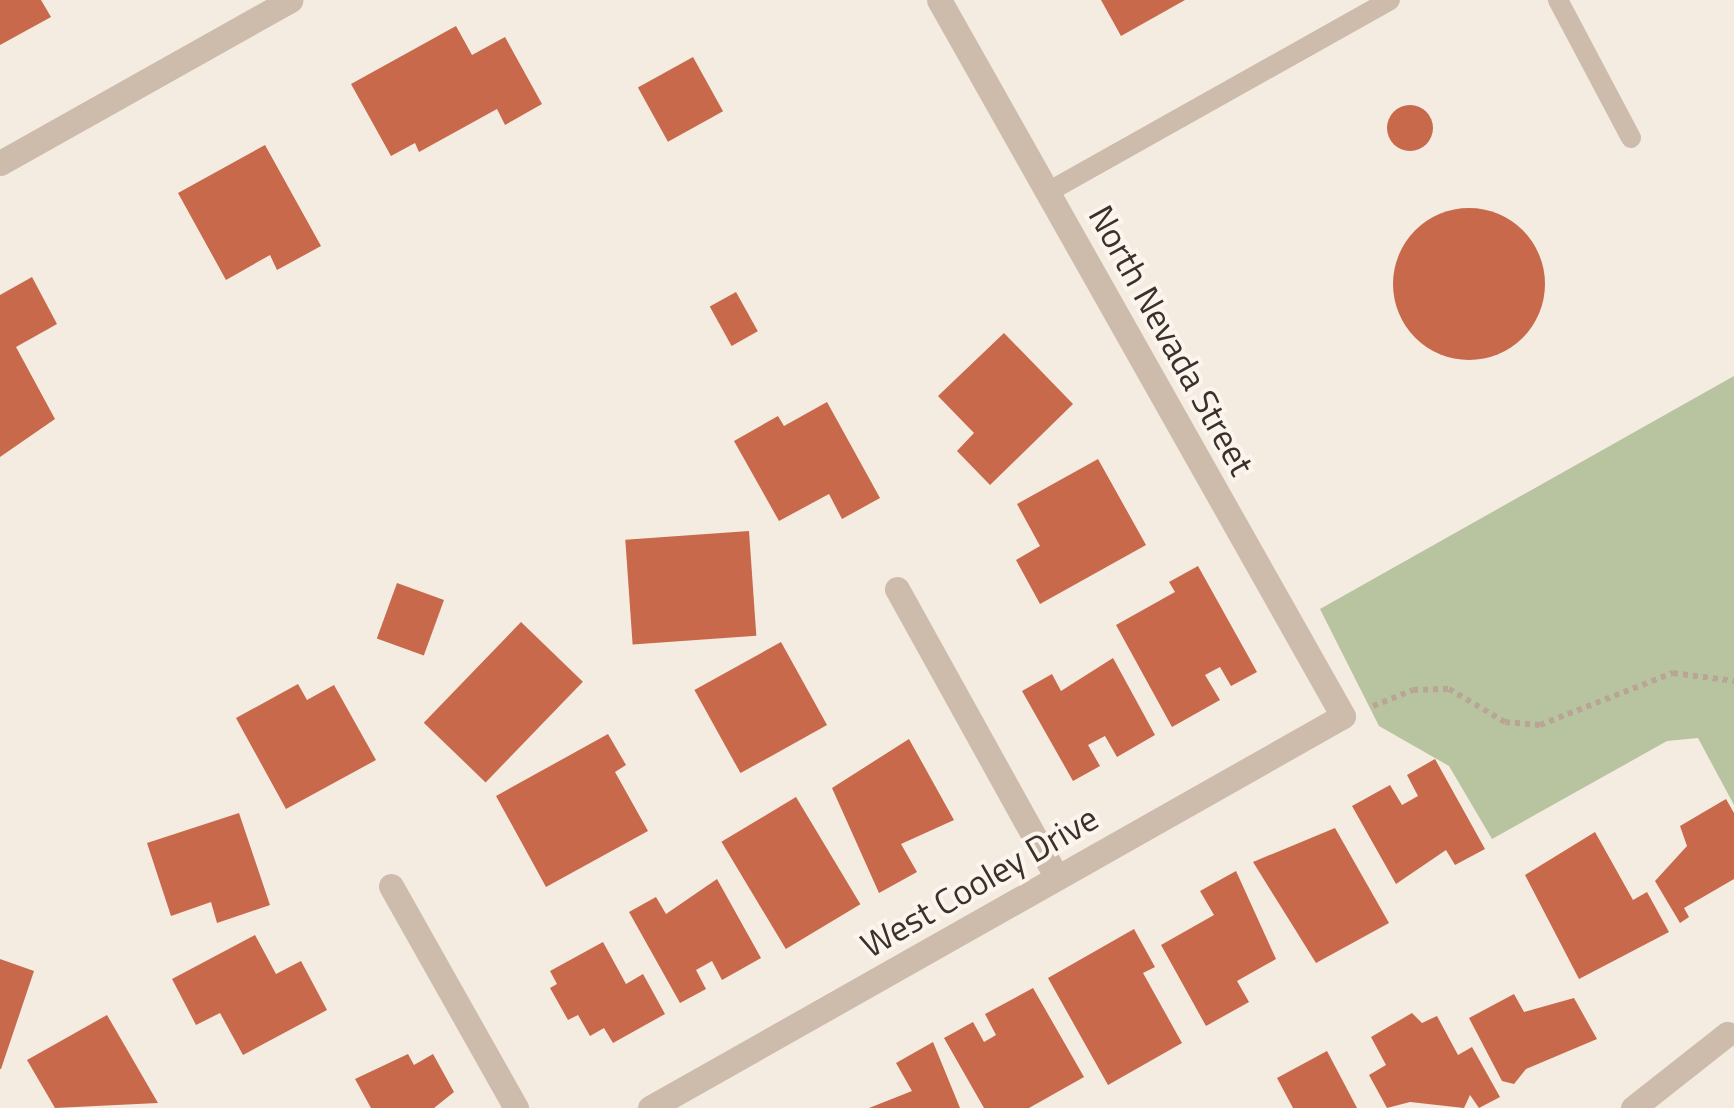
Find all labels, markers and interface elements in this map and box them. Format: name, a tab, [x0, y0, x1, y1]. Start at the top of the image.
street label: North Nevada Street	[1080, 198, 1264, 482]
street label: West Cooley Drive	[853, 796, 1105, 966]

